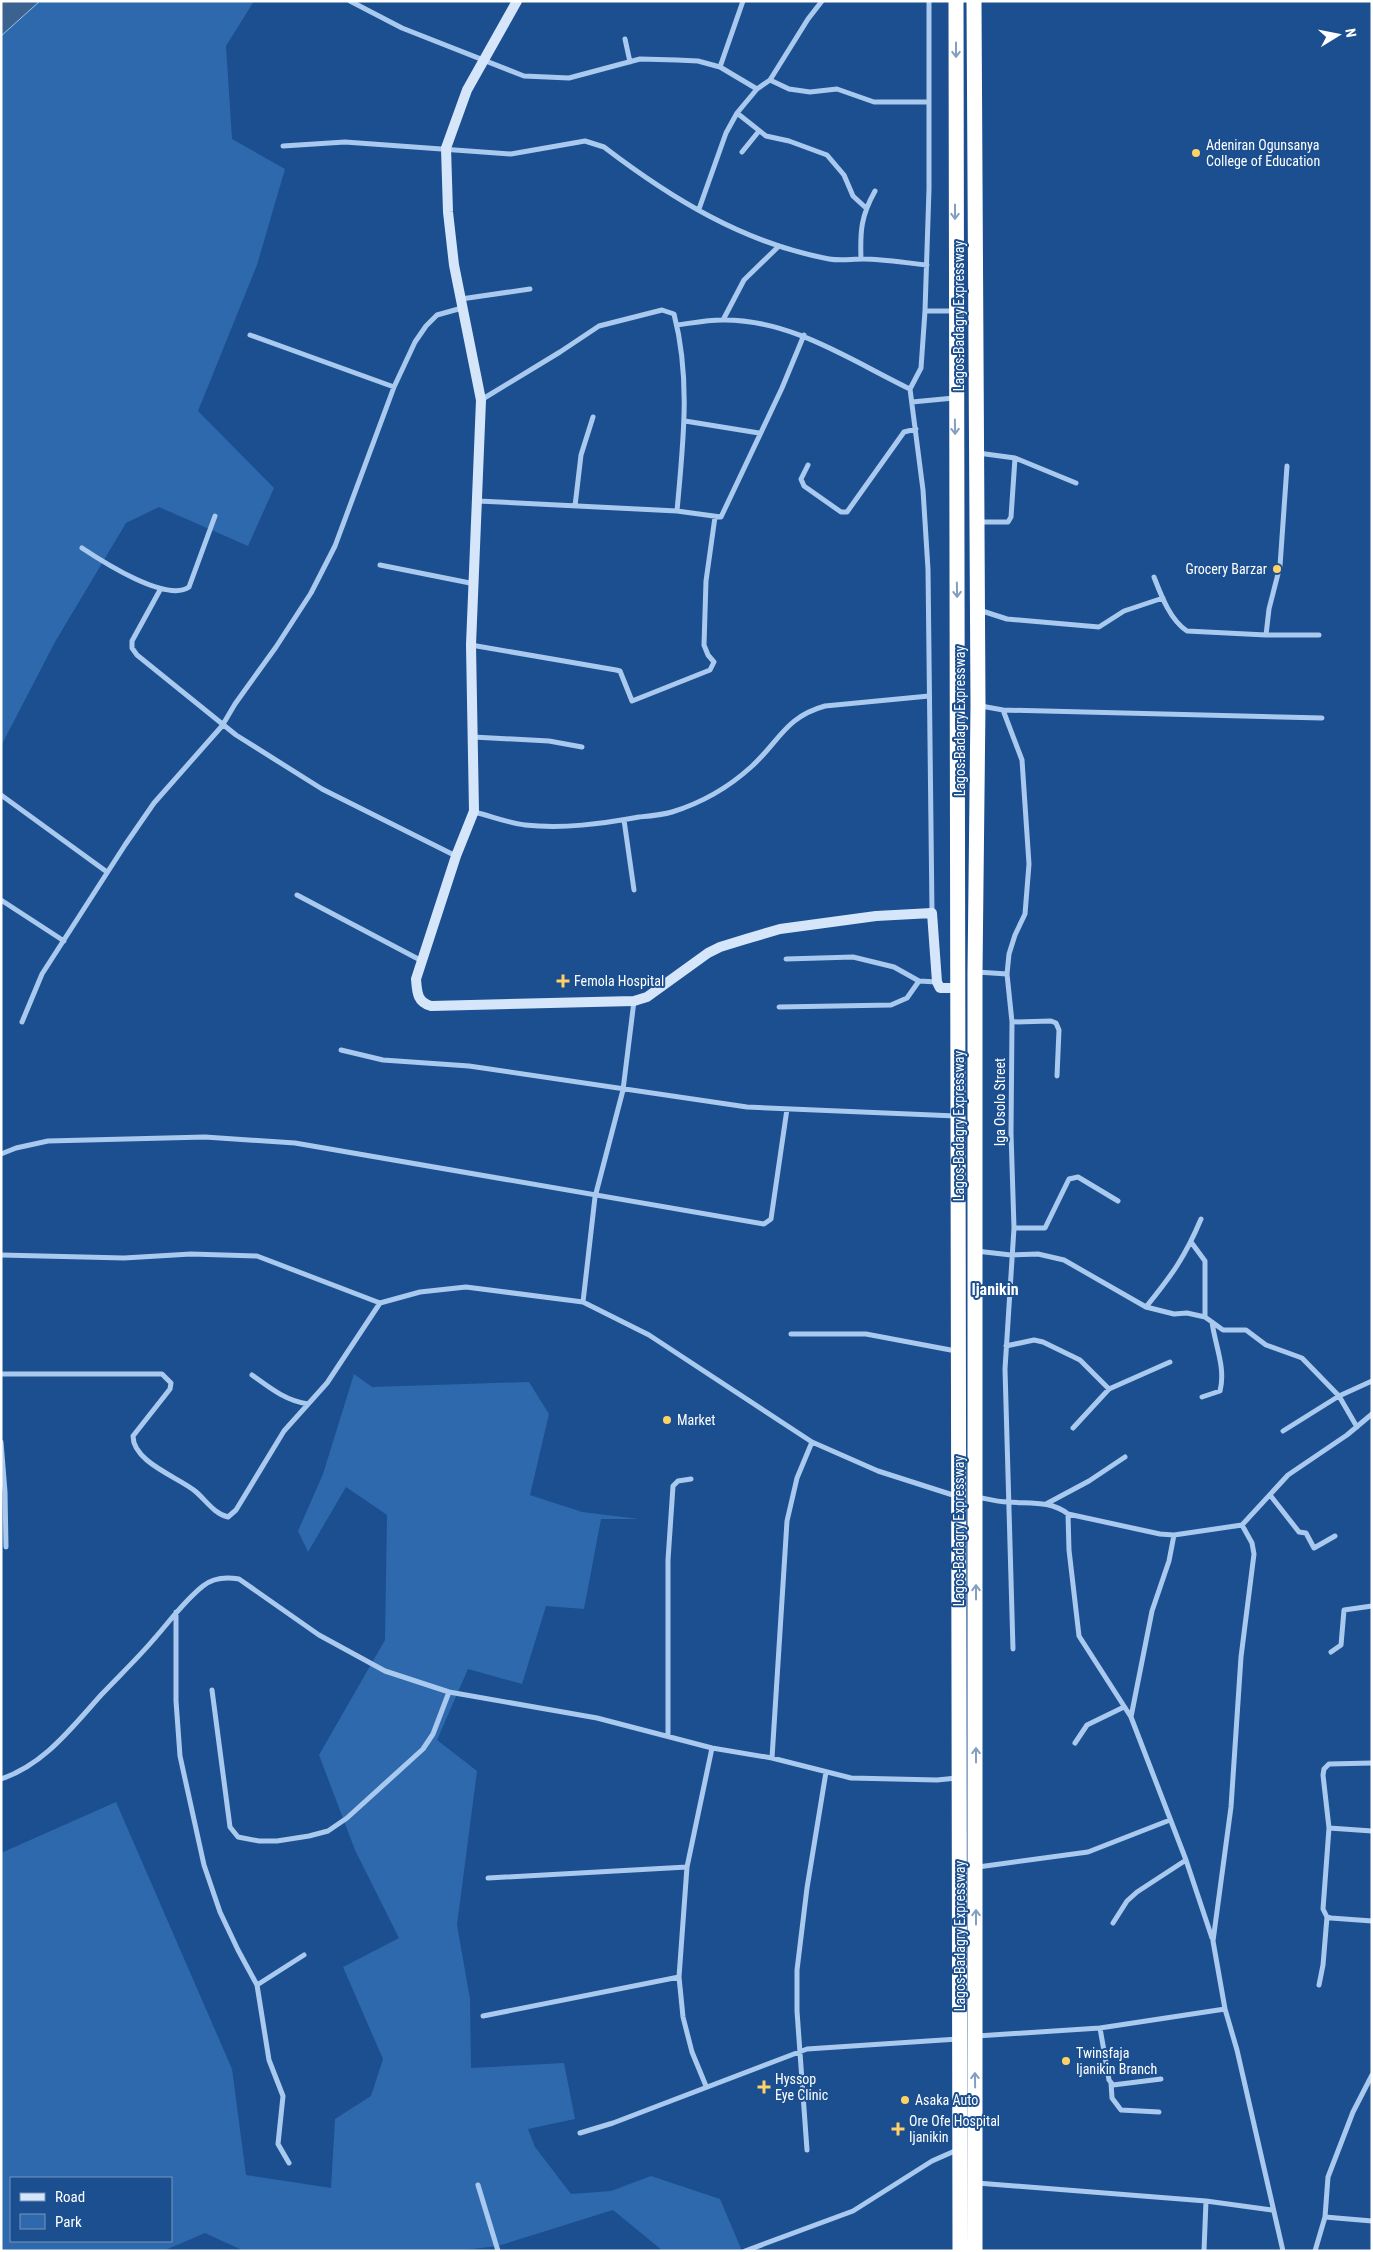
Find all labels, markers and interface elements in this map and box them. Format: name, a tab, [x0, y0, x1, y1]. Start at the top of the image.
north arrow	[1313, 10, 1363, 60]
text: N	[1342, 27, 1359, 38]
one-way arrow	[951, 42, 961, 58]
place label: Adeniran Ogunsanya College of Education	[1206, 137, 1320, 169]
marker: Adeniran Ogunsanya College of Education	[1190, 147, 1202, 159]
one-way arrow	[950, 204, 960, 220]
street label: Lagos-Badagry Expressway	[951, 241, 967, 391]
one-way arrow	[950, 419, 960, 435]
place label: Grocery Barzar	[1185, 561, 1267, 577]
marker: Grocery Barzar	[1271, 563, 1283, 575]
one-way arrow	[952, 582, 962, 598]
street label: Lagos-Badagry Expressway	[952, 646, 968, 796]
place label: Femola Hospital	[574, 973, 664, 989]
marker: Femola Hospital	[556, 974, 570, 988]
street label: Lagos-Badagry Expressway	[951, 1051, 967, 1201]
street label: Iga Osolo Street	[992, 1058, 1008, 1146]
district label: Ijanikin	[971, 1280, 1019, 1299]
place label: Market	[677, 1412, 715, 1428]
marker: Market	[661, 1414, 673, 1426]
street label: Lagos-Badagry Expressway	[951, 1456, 967, 1606]
one-way arrow	[971, 1584, 981, 1600]
one-way arrow	[971, 1747, 981, 1763]
street label: Lagos-Badagry Expressway	[952, 1861, 968, 2011]
one-way arrow	[971, 1909, 981, 1926]
place label: Twinsfaja Ijanikin Branch	[1076, 2045, 1157, 2077]
marker: Twinsfaja Ijanikin Branch	[1060, 2055, 1072, 2067]
place label: Hyssop Eye Clinic	[775, 2071, 828, 2103]
one-way arrow	[970, 2072, 980, 2088]
marker: Hyssop Eye Clinic	[757, 2080, 771, 2094]
place label: Asaka Auto	[915, 2092, 978, 2108]
marker: Asaka Auto	[899, 2094, 911, 2106]
place label: Ore Ofe Hospital Ijanikin	[909, 2113, 1000, 2145]
marker: Ore Ofe Hospital Ijanikin	[891, 2122, 905, 2136]
legend	[10, 2177, 172, 2242]
text: Road	[55, 2188, 85, 2206]
text: Park	[55, 2213, 82, 2231]

